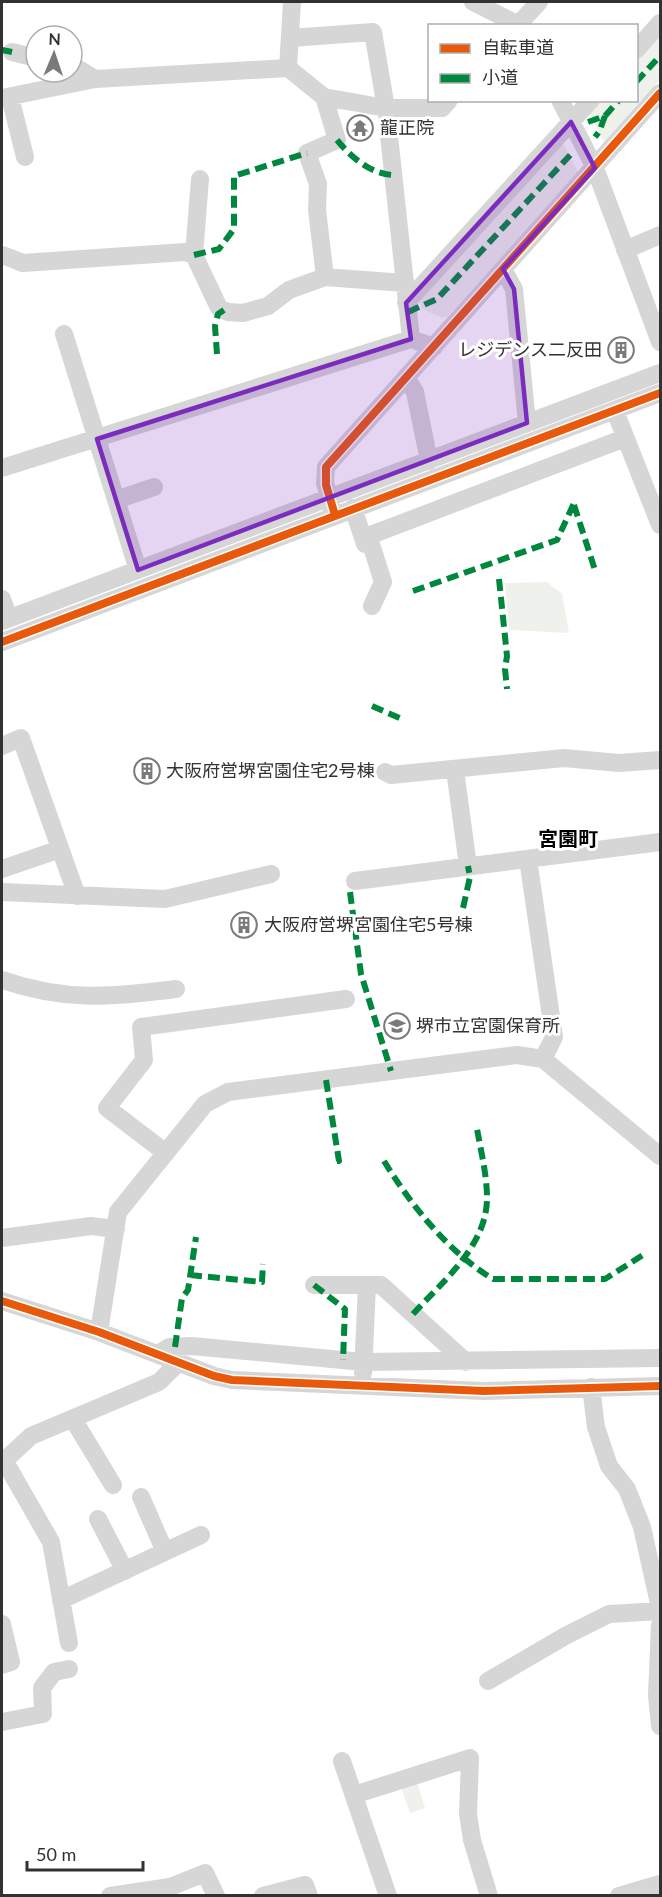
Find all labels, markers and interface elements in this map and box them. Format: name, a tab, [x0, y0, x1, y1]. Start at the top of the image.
north arrow	[24, 24, 84, 84]
legend	[428, 24, 638, 102]
text: N	[48, 29, 61, 48]
text: 自転車道	[482, 36, 554, 58]
text: 小道	[482, 66, 518, 88]
temple icon: 龍正院	[345, 113, 375, 143]
place label: 龍正院	[380, 116, 434, 138]
building icon: レジデンス二反田	[606, 335, 636, 365]
place label: レジデンス二反田	[458, 338, 602, 360]
building icon: 大阪府営堺宮園住宅2号棟	[132, 756, 162, 786]
place label: 大阪府営堺宮園住宅2号棟	[166, 759, 374, 781]
district label: 宮園町	[538, 826, 598, 850]
building icon: 大阪府営堺宮園住宅5号棟	[229, 910, 259, 940]
place label: 大阪府営堺宮園住宅5号棟	[264, 913, 472, 935]
school or university icon: 堺市立宮園保育所	[382, 1011, 412, 1041]
place label: 堺市立宮園保育所	[416, 1014, 560, 1036]
scale bar	[27, 1834, 142, 1872]
text: 50 m	[36, 1843, 76, 1865]

